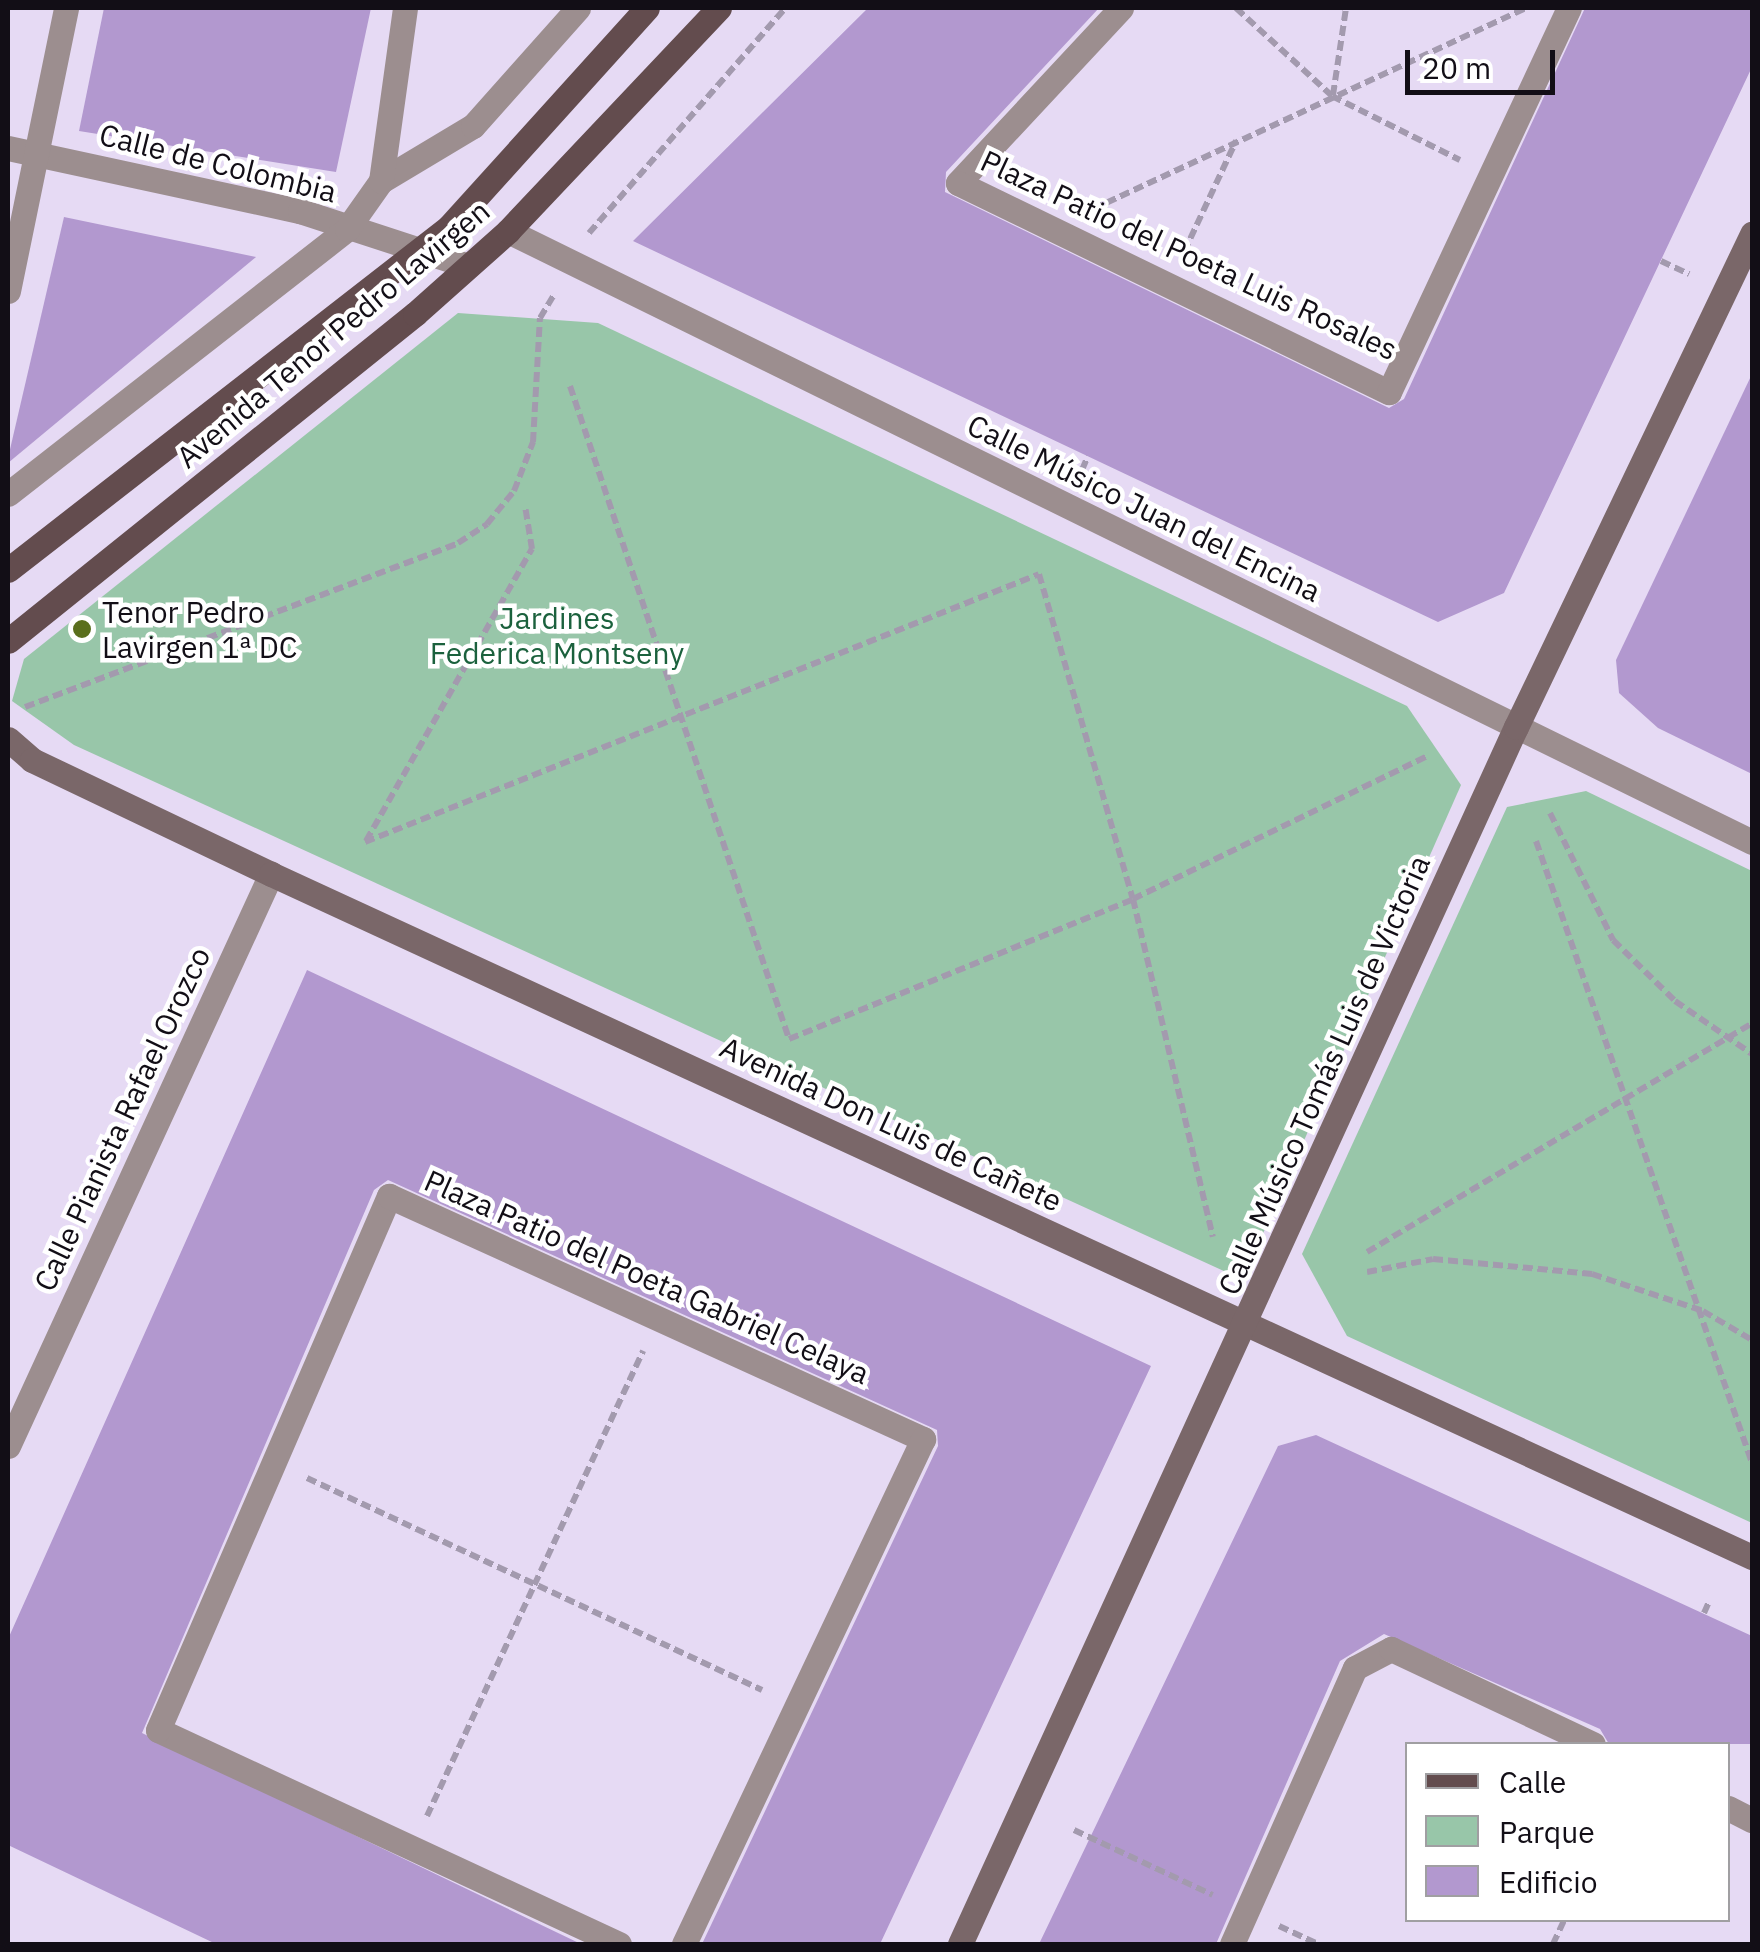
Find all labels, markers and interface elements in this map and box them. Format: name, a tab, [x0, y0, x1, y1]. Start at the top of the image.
scale bar	[1410, 30, 1560, 92]
text: 20 m	[1422, 48, 1491, 87]
street label: Calle de Colombia	[96, 116, 340, 210]
street label: Plaza Patio del Poeta Luis Rosales	[975, 143, 1403, 367]
street label: Avenida Tenor Pedro Lavirgen	[169, 193, 497, 475]
street label: Calle Músico Juan del Encina	[962, 407, 1326, 609]
place label: Tenor Pedro Lavirgen 1ª DC	[102, 594, 297, 664]
park label: Jardines Federica Montseny	[430, 600, 684, 670]
marker: Tenor Pedro Lavirgen 1ª DC	[71, 618, 93, 640]
street label: Calle Músico Tomás Luis de Victoria	[1211, 850, 1437, 1300]
street label: Calle Pianista Rafael Orozco	[26, 941, 218, 1297]
street label: Avenida Don Luis de Cañete	[715, 1029, 1067, 1219]
street label: Plaza Patio del Poeta Gabriel Celaya	[419, 1162, 875, 1392]
legend	[1405, 1742, 1730, 1922]
text: Calle	[1499, 1762, 1566, 1801]
text: Parque	[1499, 1812, 1595, 1851]
text: Edificio	[1499, 1862, 1598, 1901]

